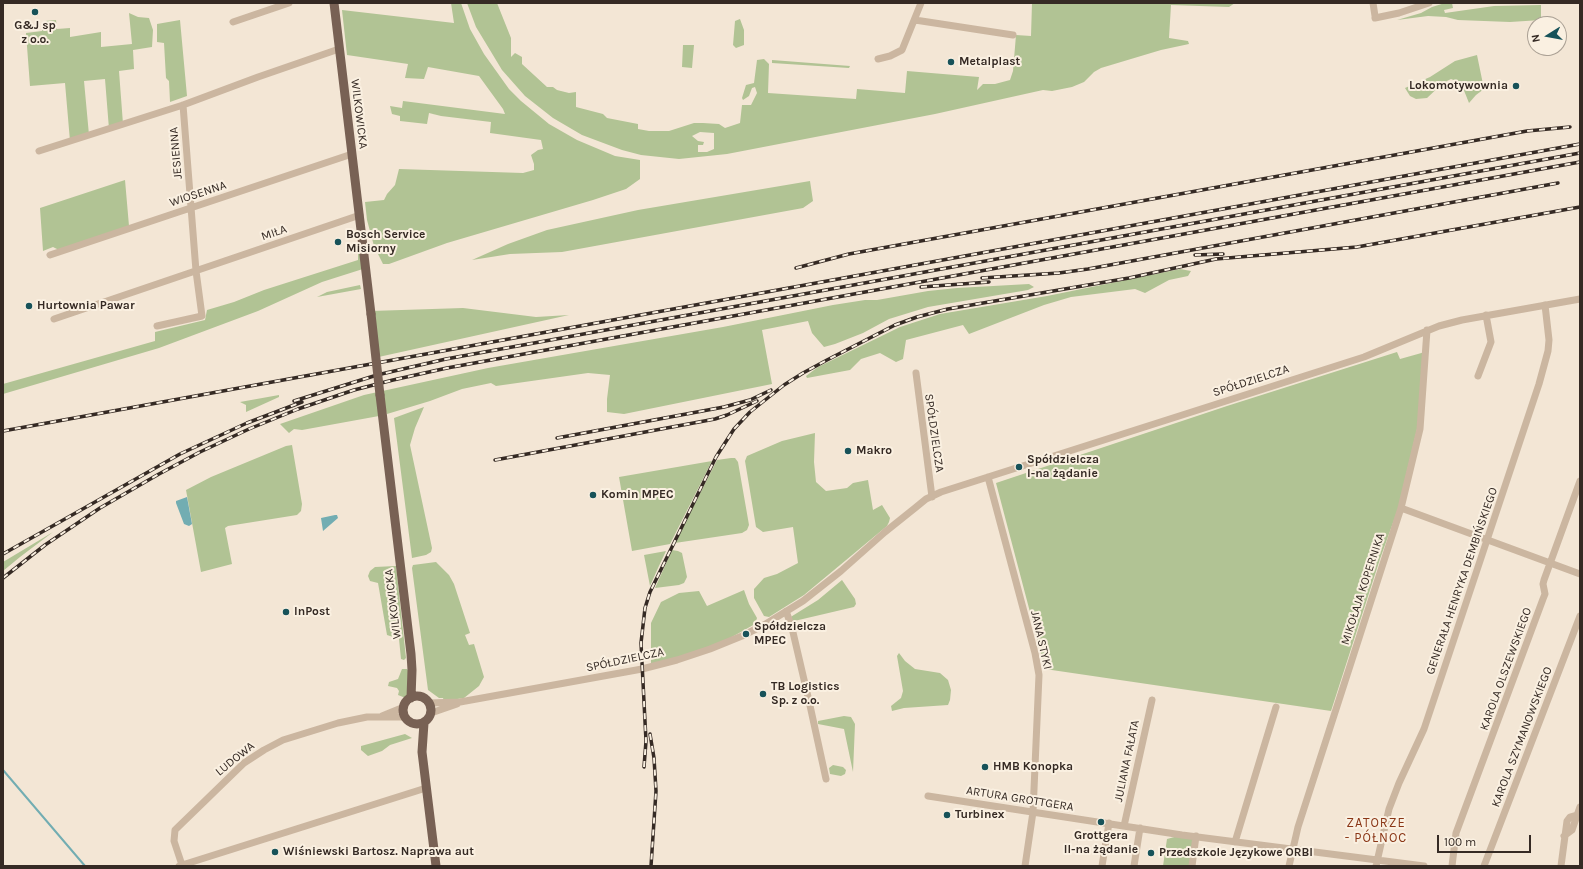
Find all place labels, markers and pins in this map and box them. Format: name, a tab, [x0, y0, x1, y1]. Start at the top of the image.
marker: G&J sp z o.o.	[30, 7, 40, 17]
place label: G&J sp z o.o.	[14, 19, 56, 47]
place label: Metalplast	[959, 55, 1020, 69]
marker: Metalplast	[946, 57, 956, 67]
place label: Lokomotywownia	[1409, 79, 1508, 93]
marker: Lokomotywownia	[1511, 81, 1521, 91]
place label: Bosch Service Misiorny	[346, 228, 425, 256]
marker: Bosch Service Misiorny	[333, 237, 343, 247]
place label: Hurtownia Pawar	[37, 299, 135, 313]
marker: Hurtownia Pawar	[24, 301, 34, 311]
place label: Makro	[856, 444, 892, 458]
marker: Makro	[843, 446, 853, 456]
place label: Spółdzielcza I-na żądanie	[1027, 453, 1099, 481]
marker: Spółdzielcza I-na żądanie	[1014, 462, 1024, 472]
place label: Komin MPEC	[601, 488, 674, 502]
marker: Komin MPEC	[588, 490, 598, 500]
place label: InPost	[294, 605, 330, 619]
marker: InPost	[281, 607, 291, 617]
place label: Spółdzielcza MPEC	[754, 620, 826, 648]
marker: Spółdzielcza MPEC	[741, 629, 751, 639]
place label: TB Logistics Sp. z o.o.	[771, 680, 840, 708]
marker: TB Logistics Sp. z o.o.	[758, 689, 768, 699]
place label: HMB Konopka	[993, 760, 1073, 774]
marker: HMB Konopka	[980, 762, 990, 772]
place label: Turbinex	[955, 808, 1004, 822]
marker: Turbinex	[942, 810, 952, 820]
marker: Grottgera II-na żądanie	[1096, 817, 1106, 827]
place label: Grottgera II-na żądanie	[1064, 829, 1138, 857]
place label: Wiśniewski Bartosz. Naprawa aut	[283, 845, 474, 859]
place label: Przedszkole Językowe ORBI	[1159, 846, 1313, 860]
marker: Wiśniewski Bartosz. Naprawa aut	[270, 847, 280, 857]
marker: Przedszkole Językowe ORBI	[1146, 848, 1156, 858]

